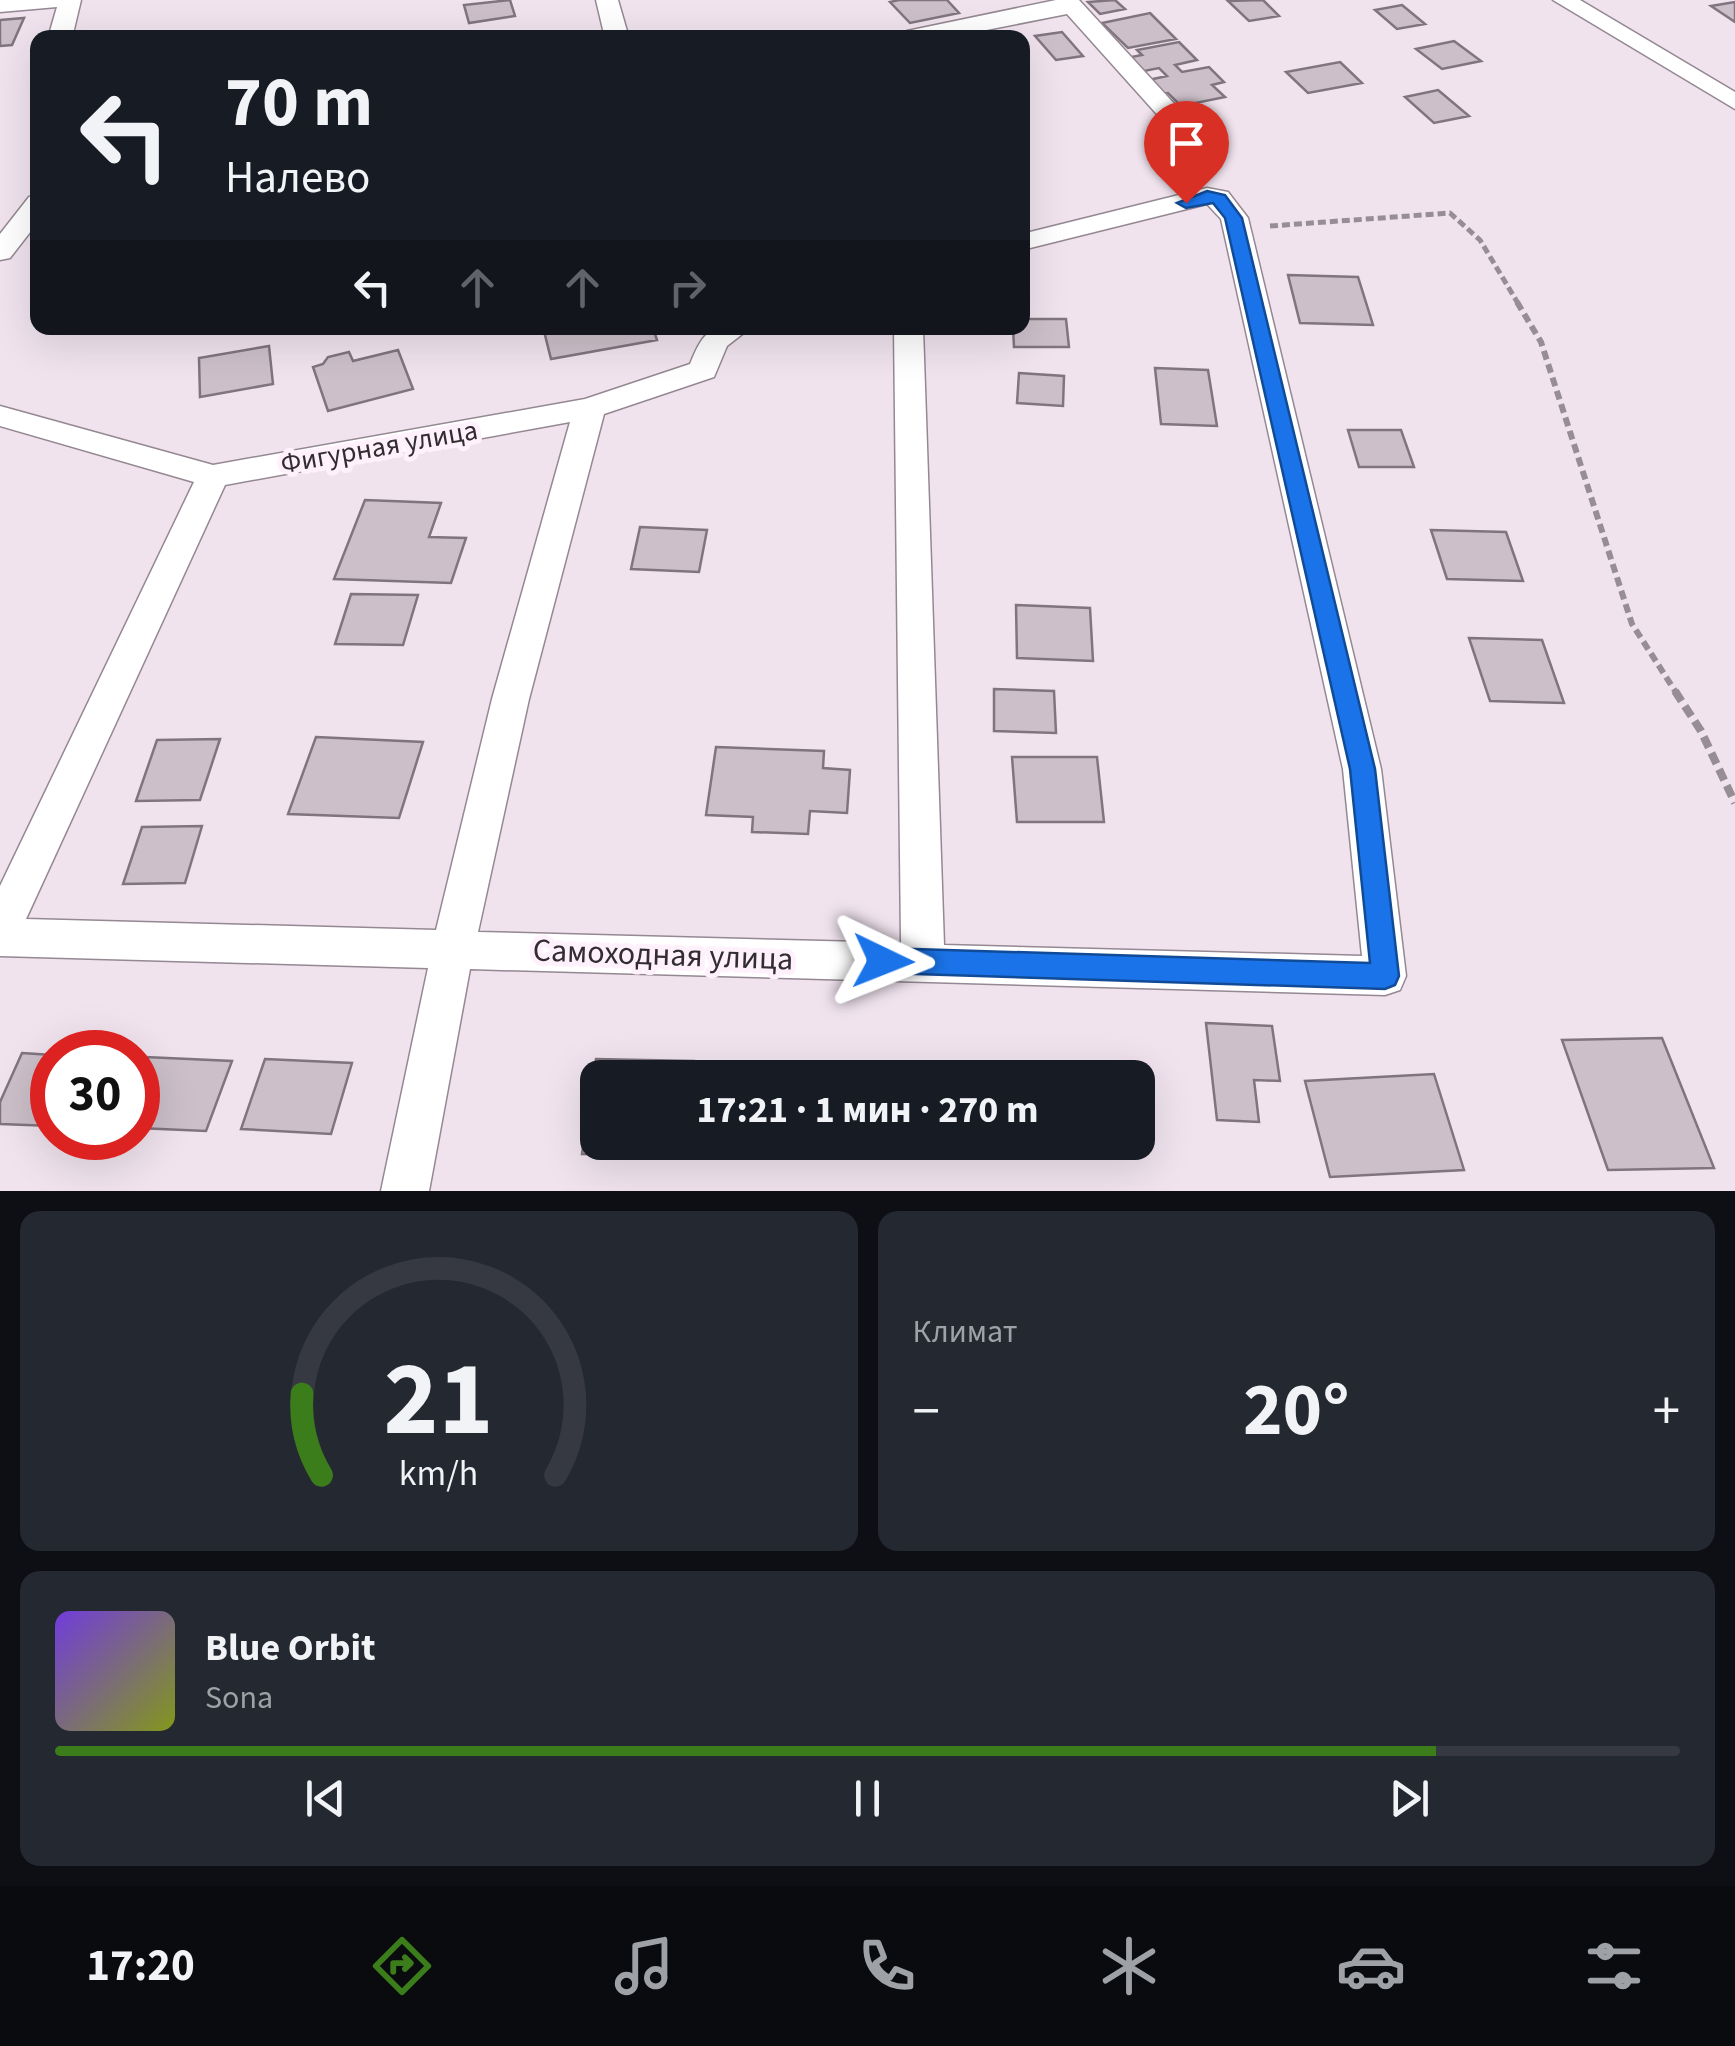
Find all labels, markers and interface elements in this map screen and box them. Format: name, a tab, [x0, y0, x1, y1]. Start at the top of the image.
text: 70 m	[225, 53, 373, 153]
icon: left	[60, 70, 190, 200]
pin	[1144, 101, 1229, 204]
icon: arrive	[1159, 116, 1214, 171]
text: Налево	[225, 146, 371, 210]
icon: left	[345, 260, 400, 315]
icon: ahead	[450, 260, 505, 315]
icon: ahead	[555, 260, 610, 315]
icon: right	[660, 260, 715, 315]
street label: Фигурная улица	[277, 410, 481, 484]
position arrow	[831, 909, 935, 1013]
street label: Самоходная улица	[532, 927, 794, 983]
speed limit sign: 30	[30, 1030, 160, 1160]
text: 17:21 · 1 мин · 270 m	[696, 1083, 1039, 1137]
text: Климат	[913, 1309, 1017, 1355]
text: 21	[384, 1327, 494, 1475]
text: 20°	[1243, 1357, 1350, 1464]
text: −	[913, 1373, 940, 1451]
text: +	[1653, 1373, 1680, 1451]
text: km/h	[399, 1448, 478, 1499]
text: Blue Orbit	[205, 1621, 376, 1675]
text: Sona	[205, 1675, 273, 1721]
icon: previous	[298, 1771, 353, 1826]
icon: pause	[840, 1771, 895, 1826]
icon: next	[1382, 1771, 1437, 1826]
icon: directions	[367, 1931, 437, 2001]
icon: music	[609, 1931, 679, 2001]
icon: phone	[852, 1931, 922, 2001]
icon: climate	[1094, 1931, 1164, 2001]
icon: car	[1336, 1931, 1406, 2001]
icon: filters	[1579, 1931, 1649, 2001]
text: 17:20	[86, 1934, 195, 1998]

